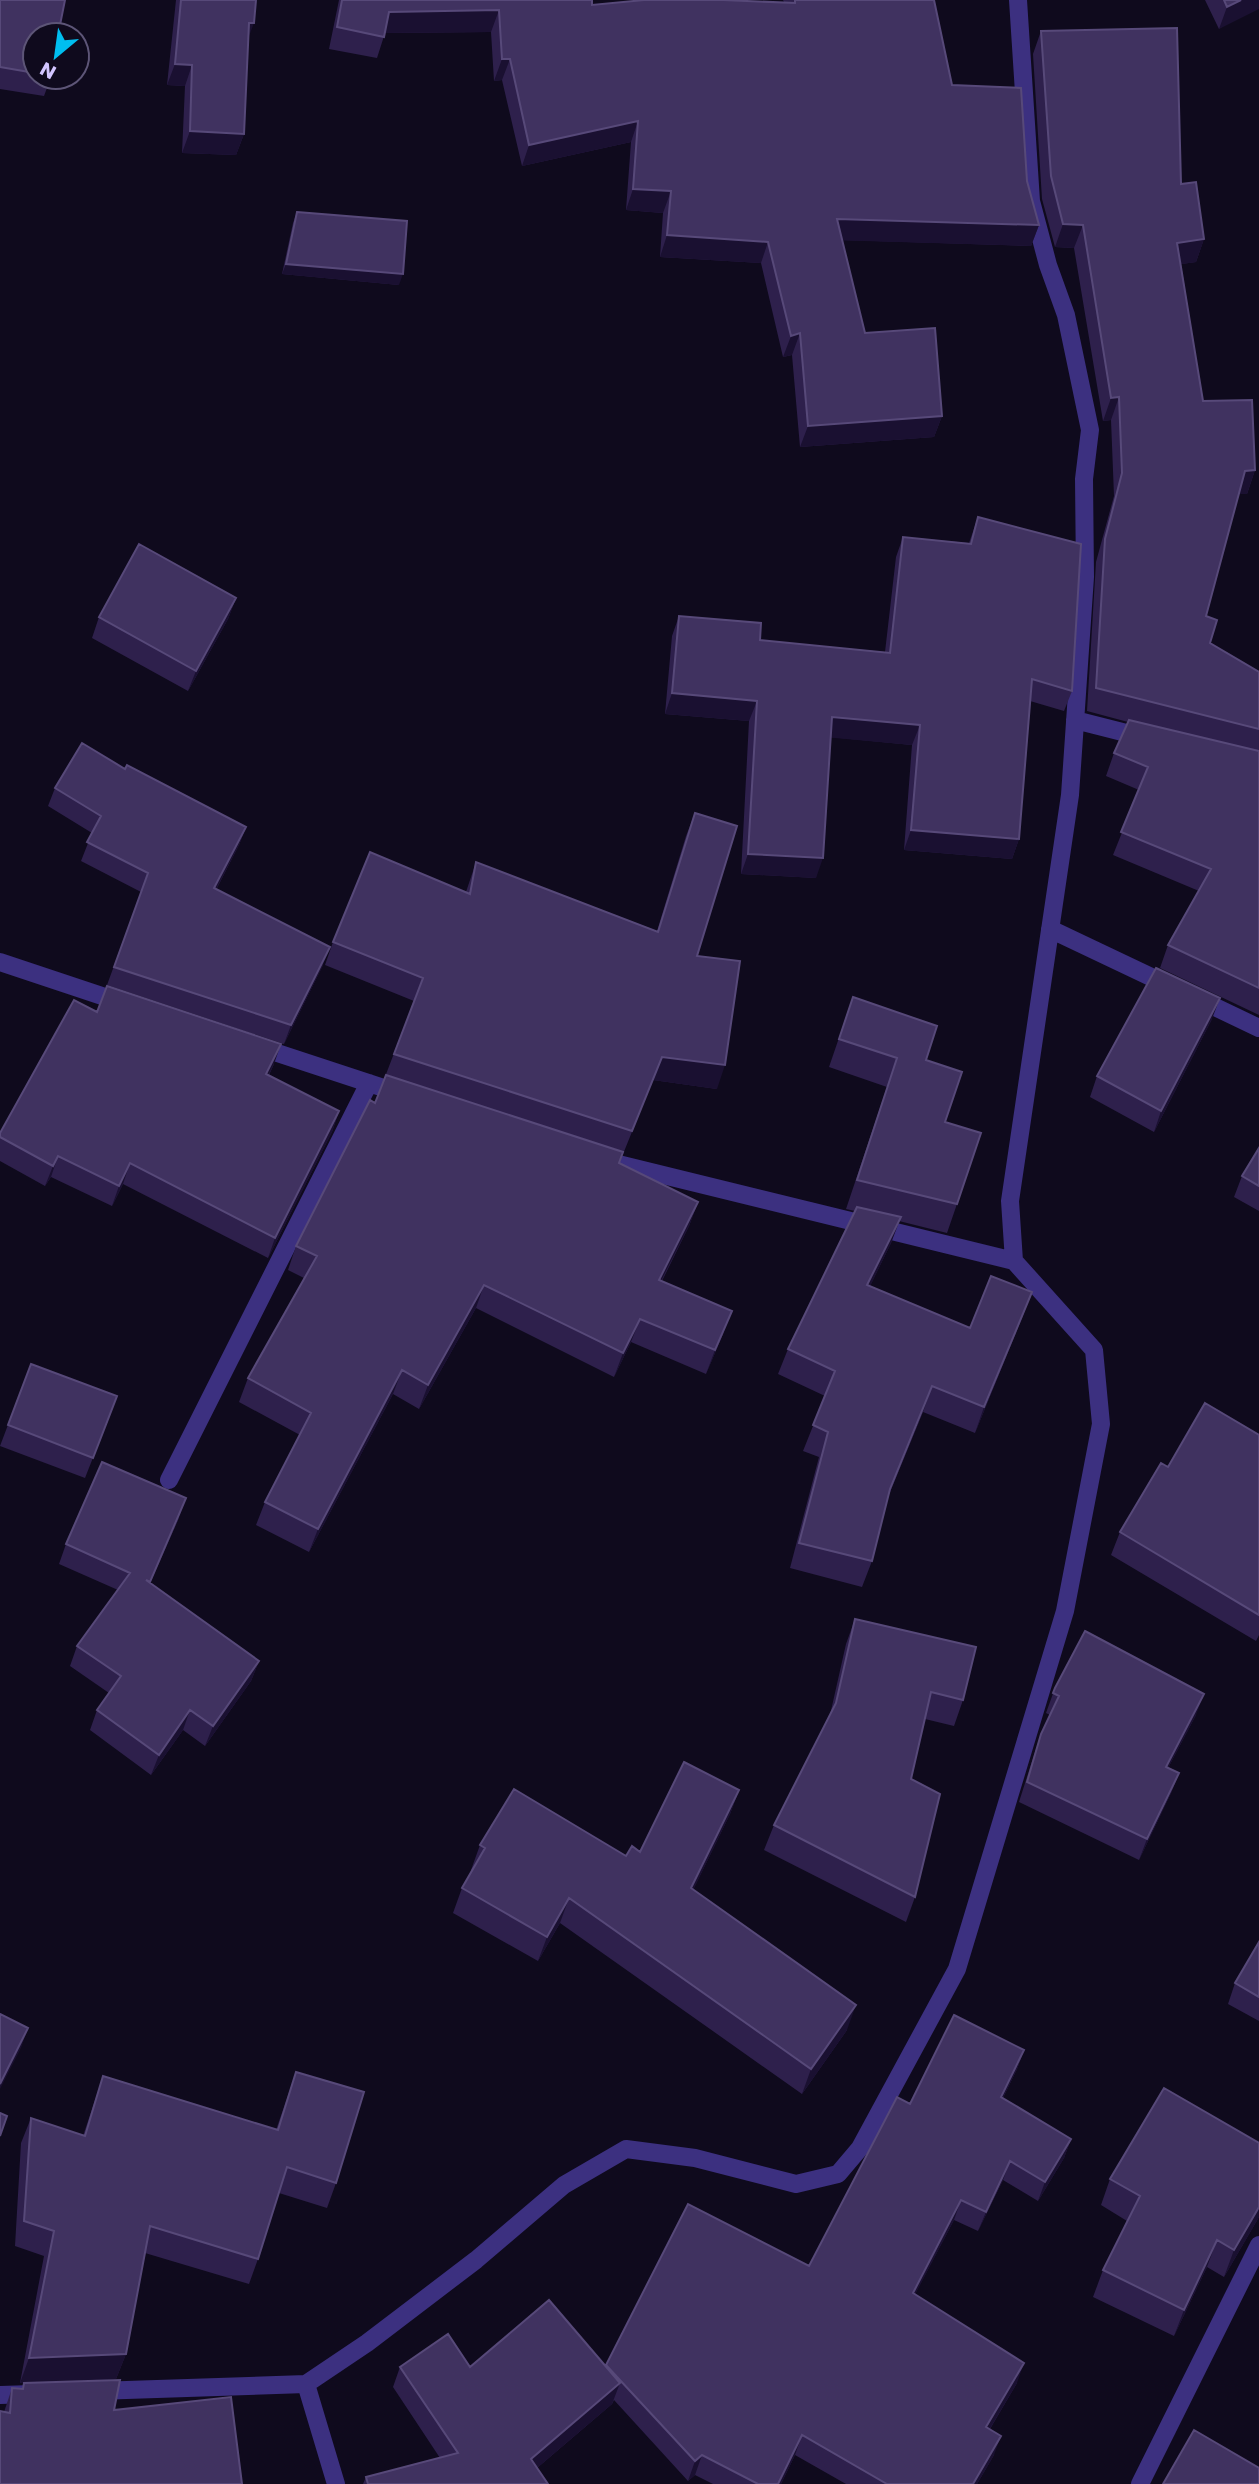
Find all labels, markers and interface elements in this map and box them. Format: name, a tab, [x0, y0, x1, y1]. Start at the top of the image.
north arrow	[21, 21, 91, 91]
text: N	[35, 55, 61, 86]

